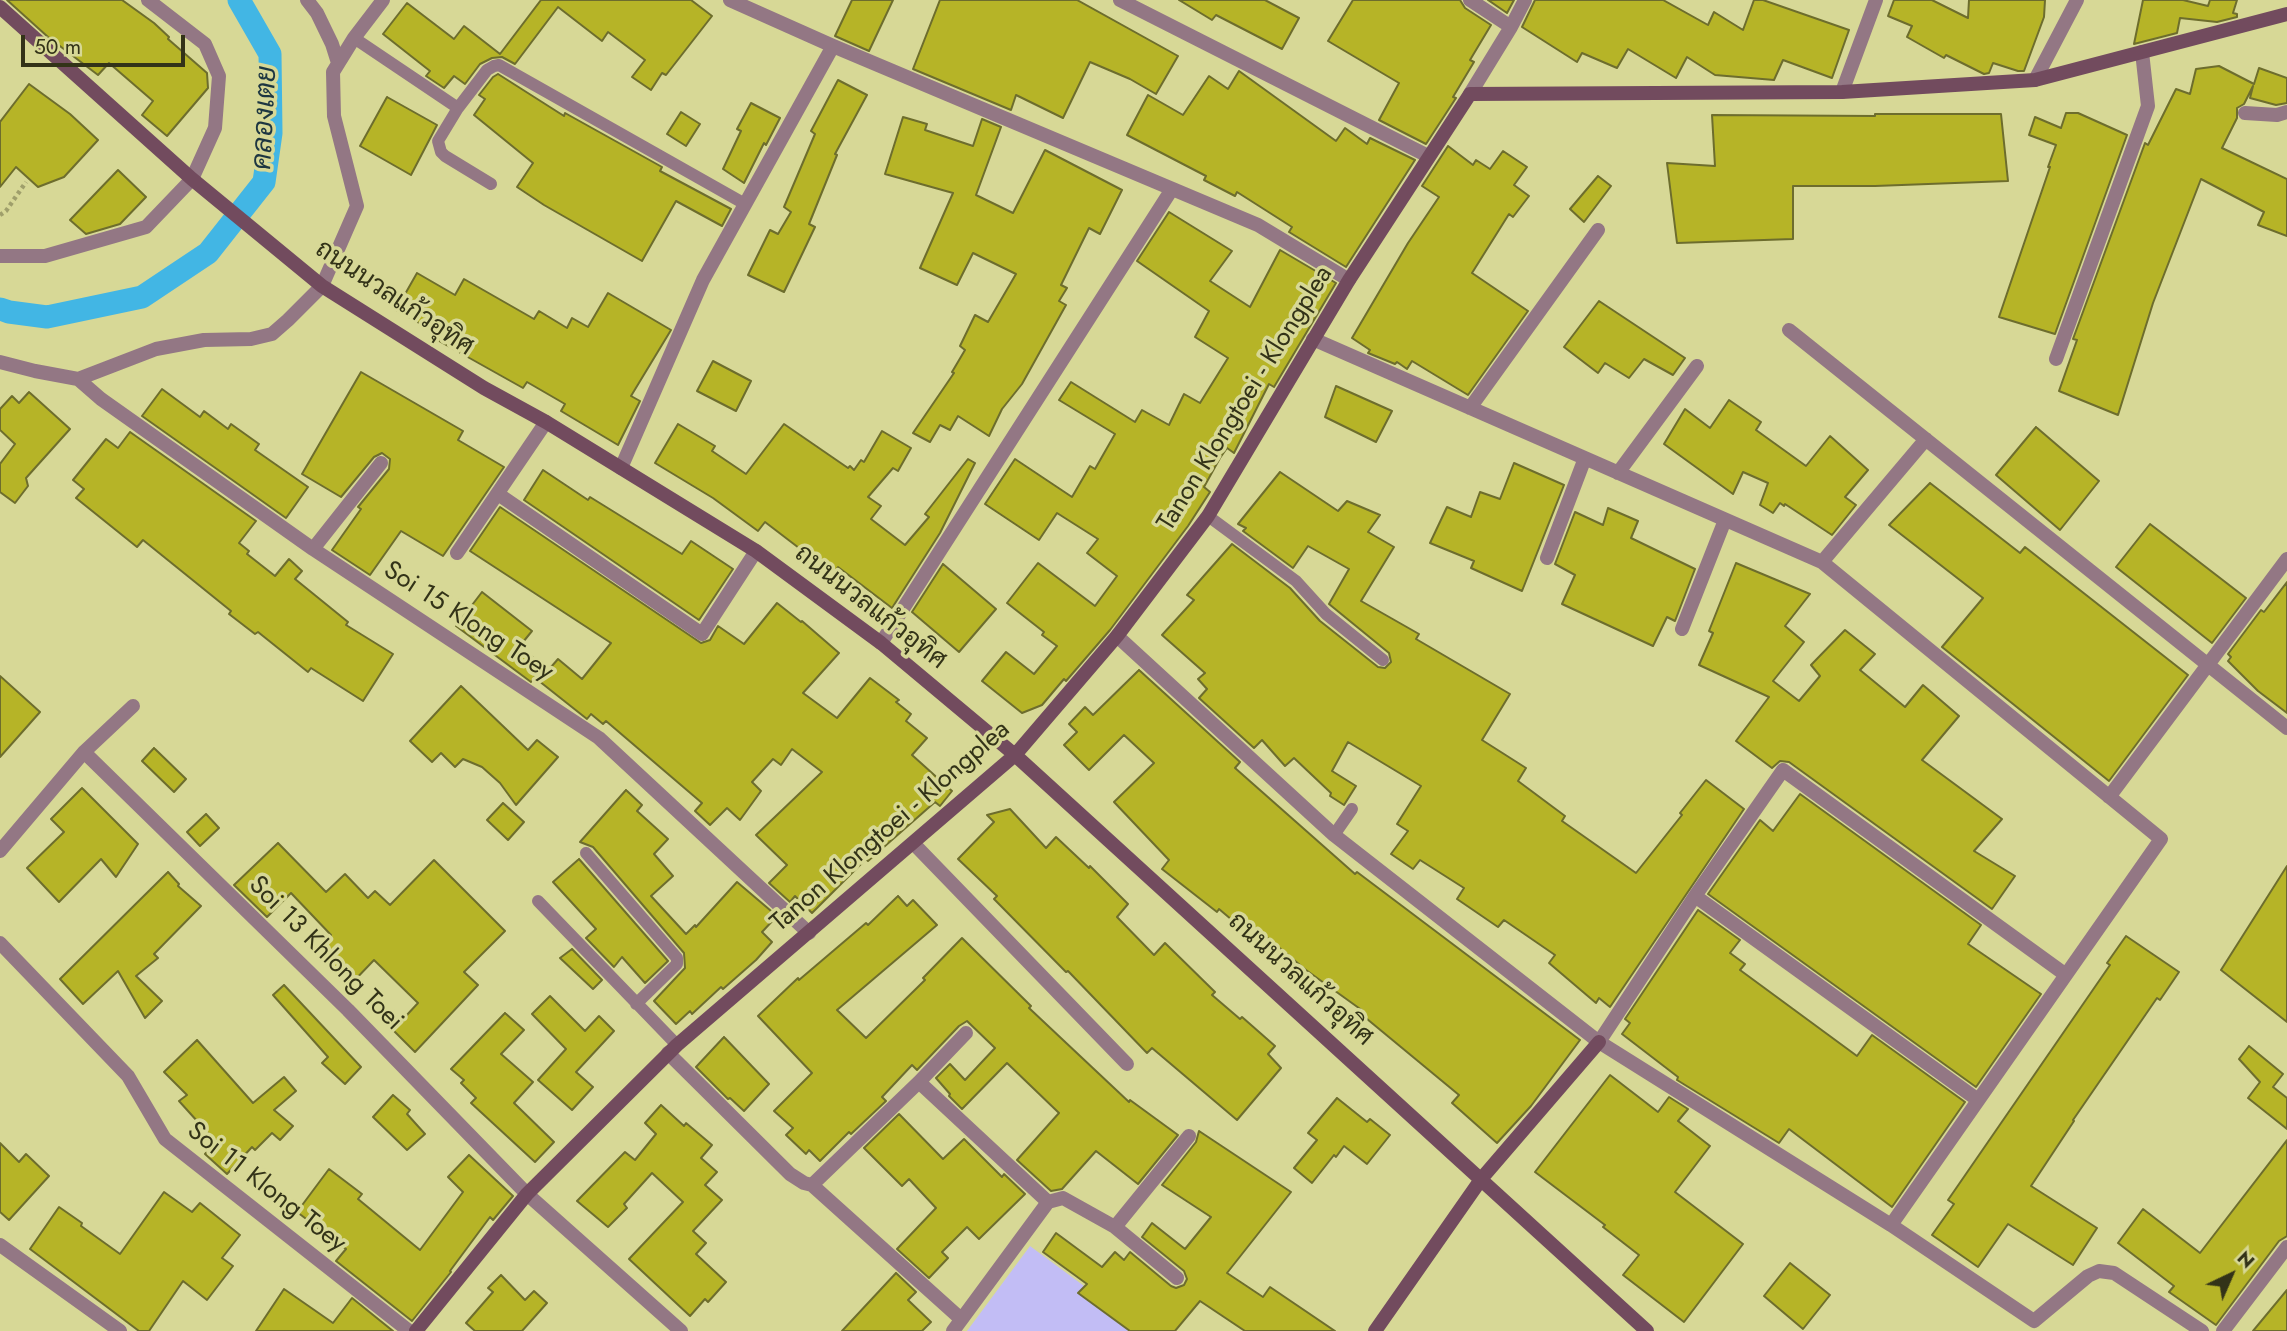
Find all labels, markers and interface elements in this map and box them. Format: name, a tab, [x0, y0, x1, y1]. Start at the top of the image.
scale bar	[24, 21, 189, 65]
text: 50 m	[34, 32, 81, 62]
water label: คลองเตย	[247, 65, 285, 171]
street label: ถนนนวลแก้วอุทิศ	[309, 234, 479, 364]
street label: Tanon Klongtoei - Klongplea	[1152, 261, 1340, 537]
street label: ถนนนวลแก้วอุทิศ	[788, 539, 952, 677]
street label: Soi 15 Klong Toey	[377, 555, 559, 689]
street label: Tanon Klongtoei - Klongplea	[765, 715, 1017, 939]
street label: Soi 13 Khlong Toei	[241, 870, 409, 1038]
street label: ถนนนวลแก้วอุทิศ	[1221, 907, 1379, 1053]
street label: Soi 11 Klong Toey	[180, 1116, 352, 1260]
north arrow	[2196, 1240, 2266, 1310]
text: N	[2231, 1245, 2261, 1274]

